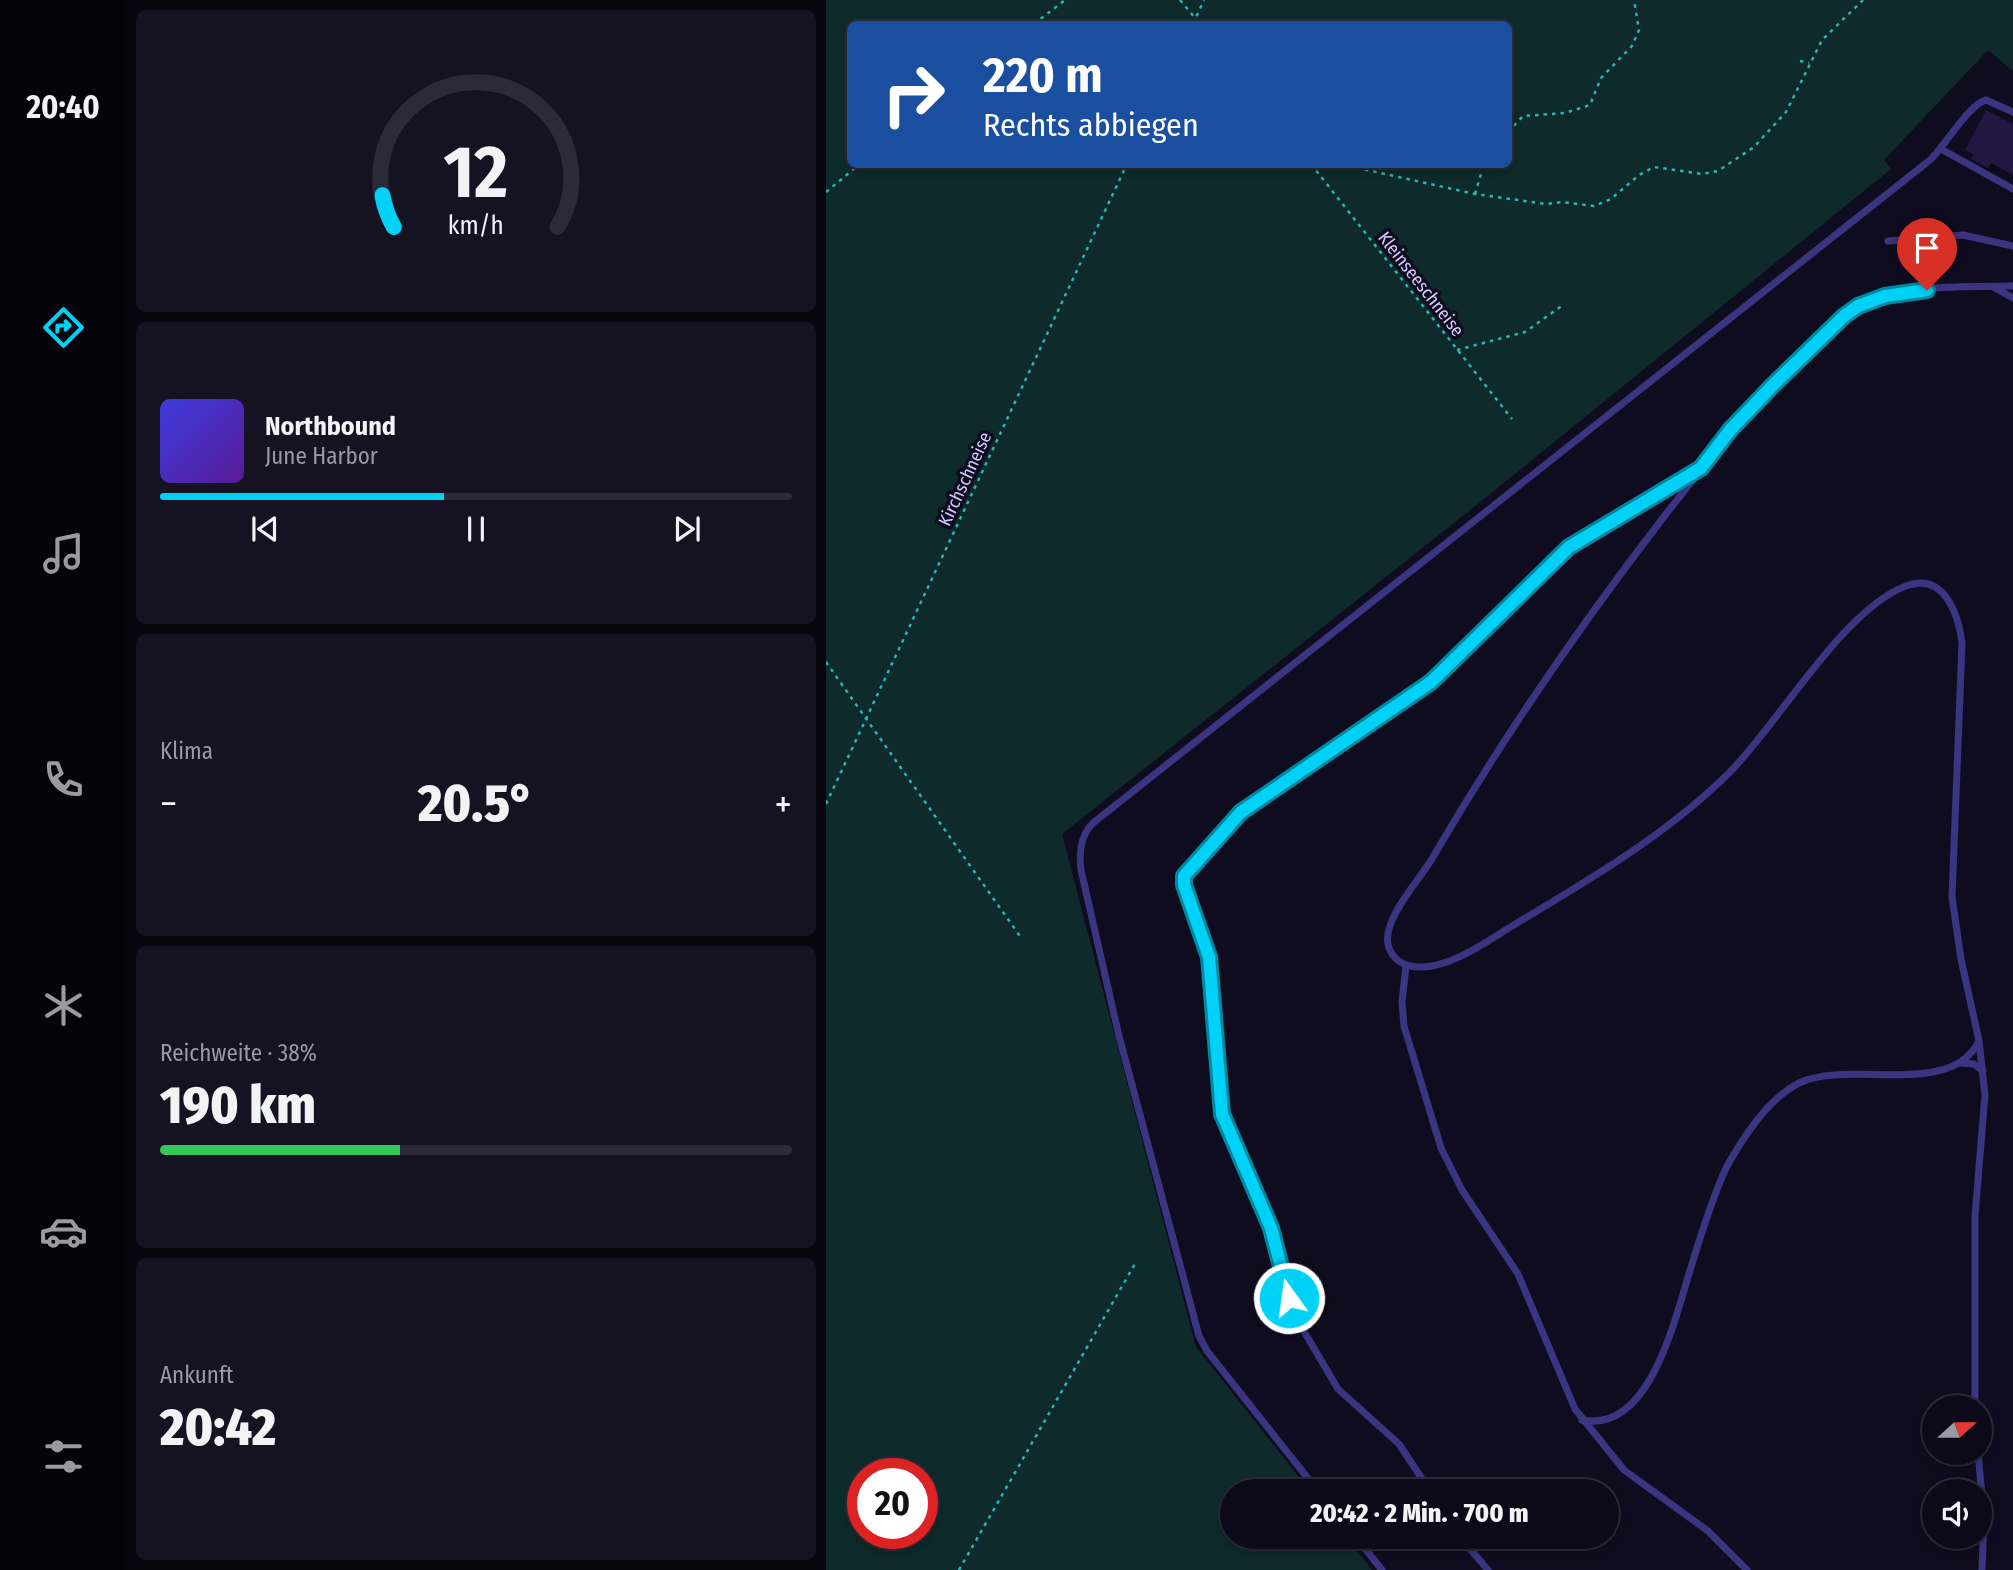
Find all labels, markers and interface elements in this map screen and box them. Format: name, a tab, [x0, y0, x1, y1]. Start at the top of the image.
text: 220 m	[983, 46, 1103, 105]
icon: right	[868, 49, 959, 140]
text: 20:40	[26, 88, 100, 126]
text: Rechts abbiegen	[983, 106, 1199, 144]
text: 12	[444, 129, 508, 216]
text: km/h	[448, 211, 504, 241]
pin	[1897, 218, 1957, 290]
street label: Kleinseeschneise	[1373, 227, 1469, 341]
icon: arrive	[1908, 229, 1946, 267]
icon: directions	[39, 303, 88, 352]
text: Northbound	[265, 411, 396, 442]
street label: Kirchschneise	[934, 428, 996, 530]
text: June Harbor	[265, 442, 378, 470]
icon: previous	[246, 510, 284, 548]
icon: pause	[457, 510, 495, 548]
icon: next	[668, 510, 706, 548]
icon: music	[39, 529, 88, 578]
text: Klima	[160, 737, 213, 765]
icon: phone	[39, 755, 88, 804]
text: 20.5°	[418, 772, 534, 835]
text: −	[160, 781, 177, 827]
text: +	[775, 781, 792, 827]
icon: climate	[39, 981, 88, 1030]
text: Reichweite · 38%	[160, 1039, 317, 1067]
text: 190 km	[160, 1074, 316, 1137]
icon: car	[39, 1207, 88, 1256]
position arrow	[1252, 1261, 1326, 1335]
text: Ankunft	[160, 1361, 234, 1389]
north arrow	[1922, 1395, 1992, 1465]
map controls	[1922, 1395, 1992, 1549]
text: 20:42	[160, 1396, 276, 1459]
icon: filters	[39, 1432, 88, 1481]
speed limit sign: 20	[847, 1458, 938, 1549]
button: sound	[1922, 1479, 1992, 1549]
text: 20:42 · 2 Min. · 700 m	[1310, 1498, 1529, 1529]

